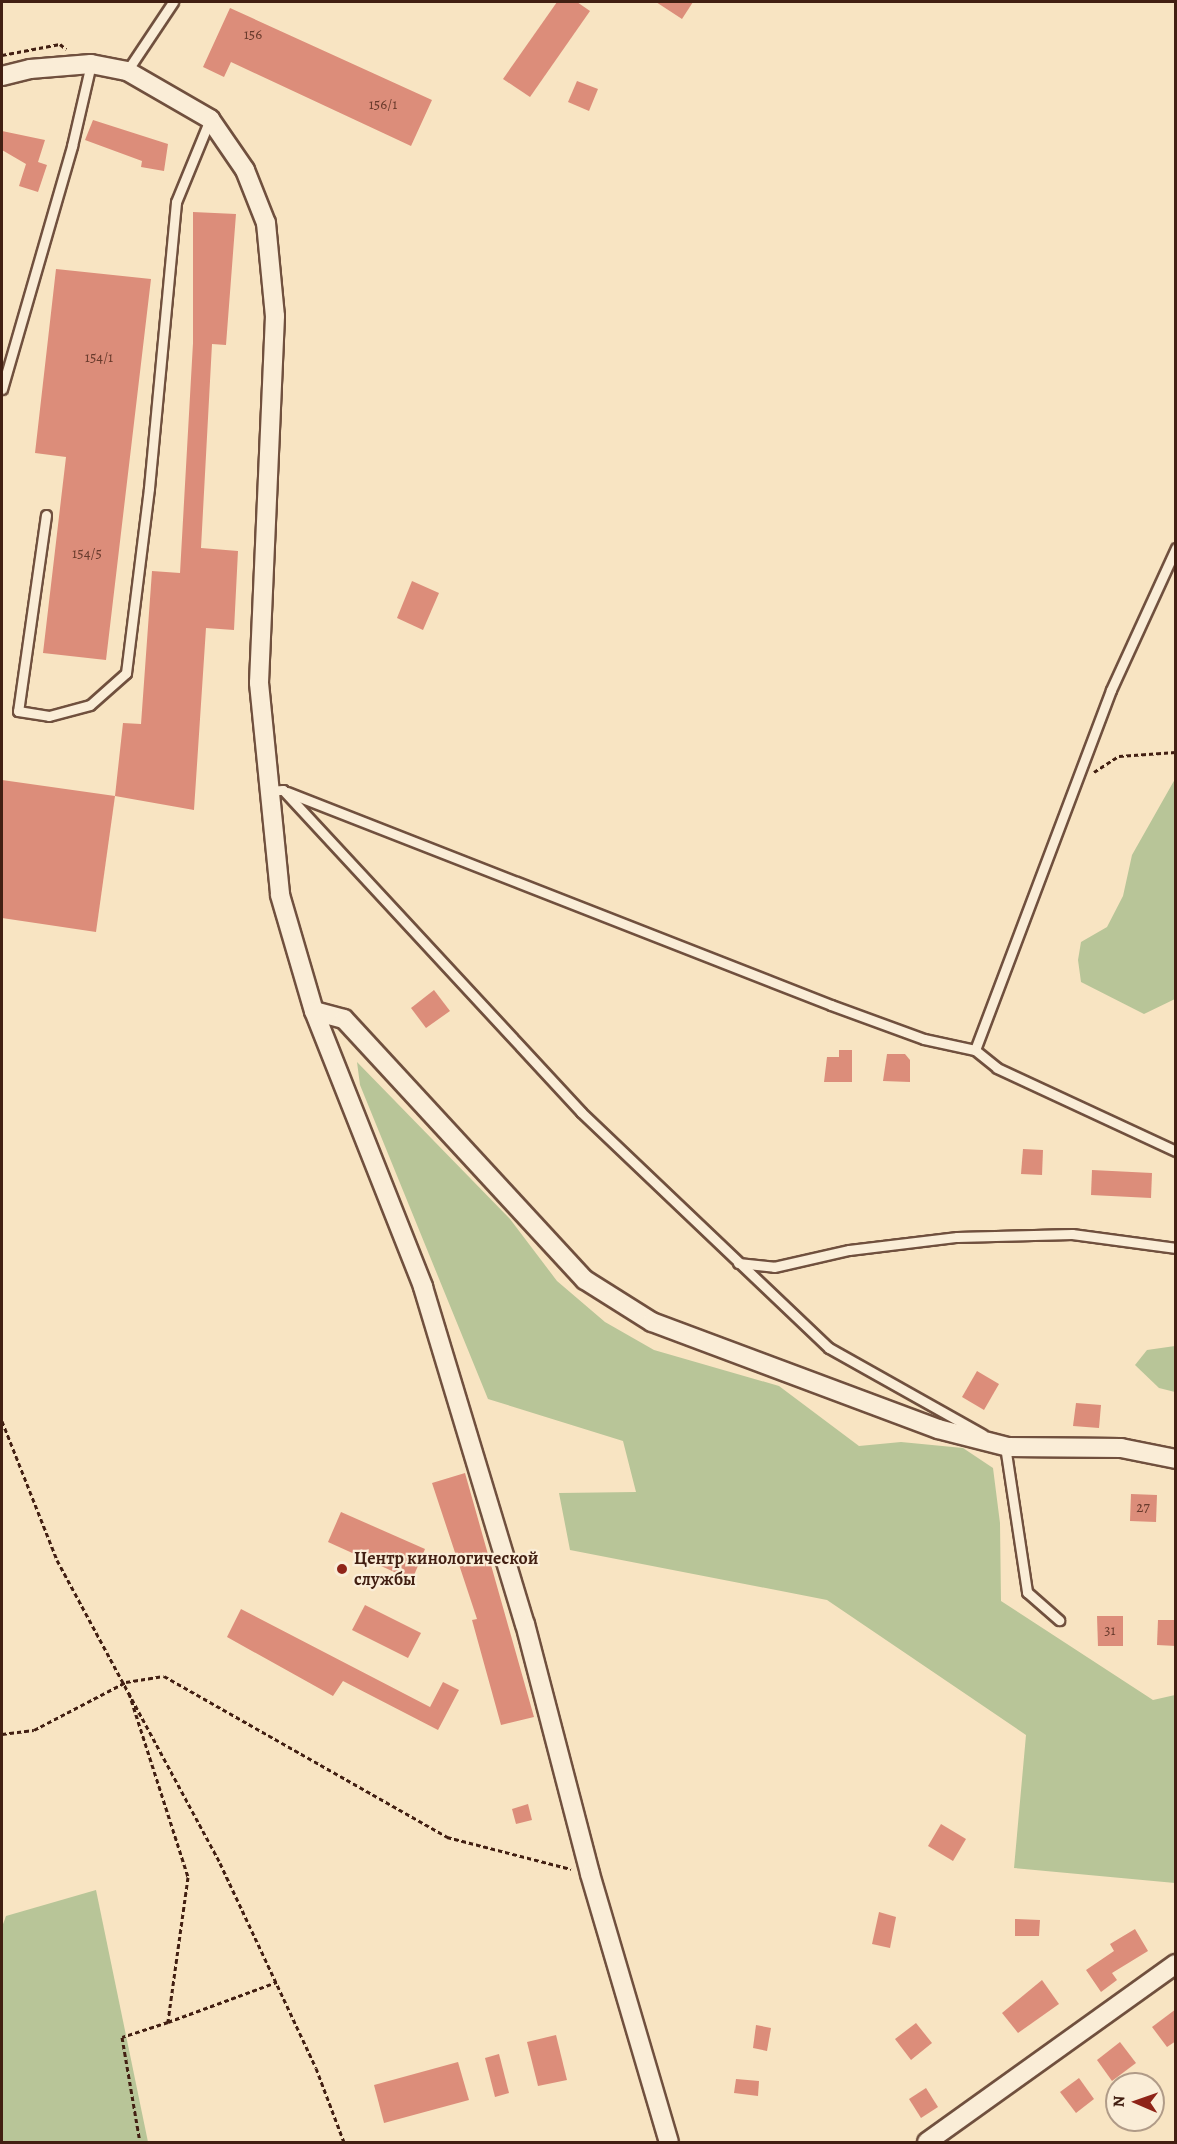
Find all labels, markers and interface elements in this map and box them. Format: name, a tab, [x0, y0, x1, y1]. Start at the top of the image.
house number: 156	[244, 26, 262, 44]
house number: 156/1	[369, 96, 397, 114]
house number: 154/1	[85, 349, 113, 367]
house number: 154/5	[72, 545, 102, 563]
house number: 27	[1136, 1499, 1150, 1517]
place label: Центр кинологической службы	[354, 1548, 538, 1590]
marker: Центр кинологической службы	[335, 1562, 349, 1576]
house number: 31	[1104, 1622, 1116, 1640]
north arrow	[1105, 2072, 1165, 2132]
text: N	[1108, 2095, 1130, 2108]

